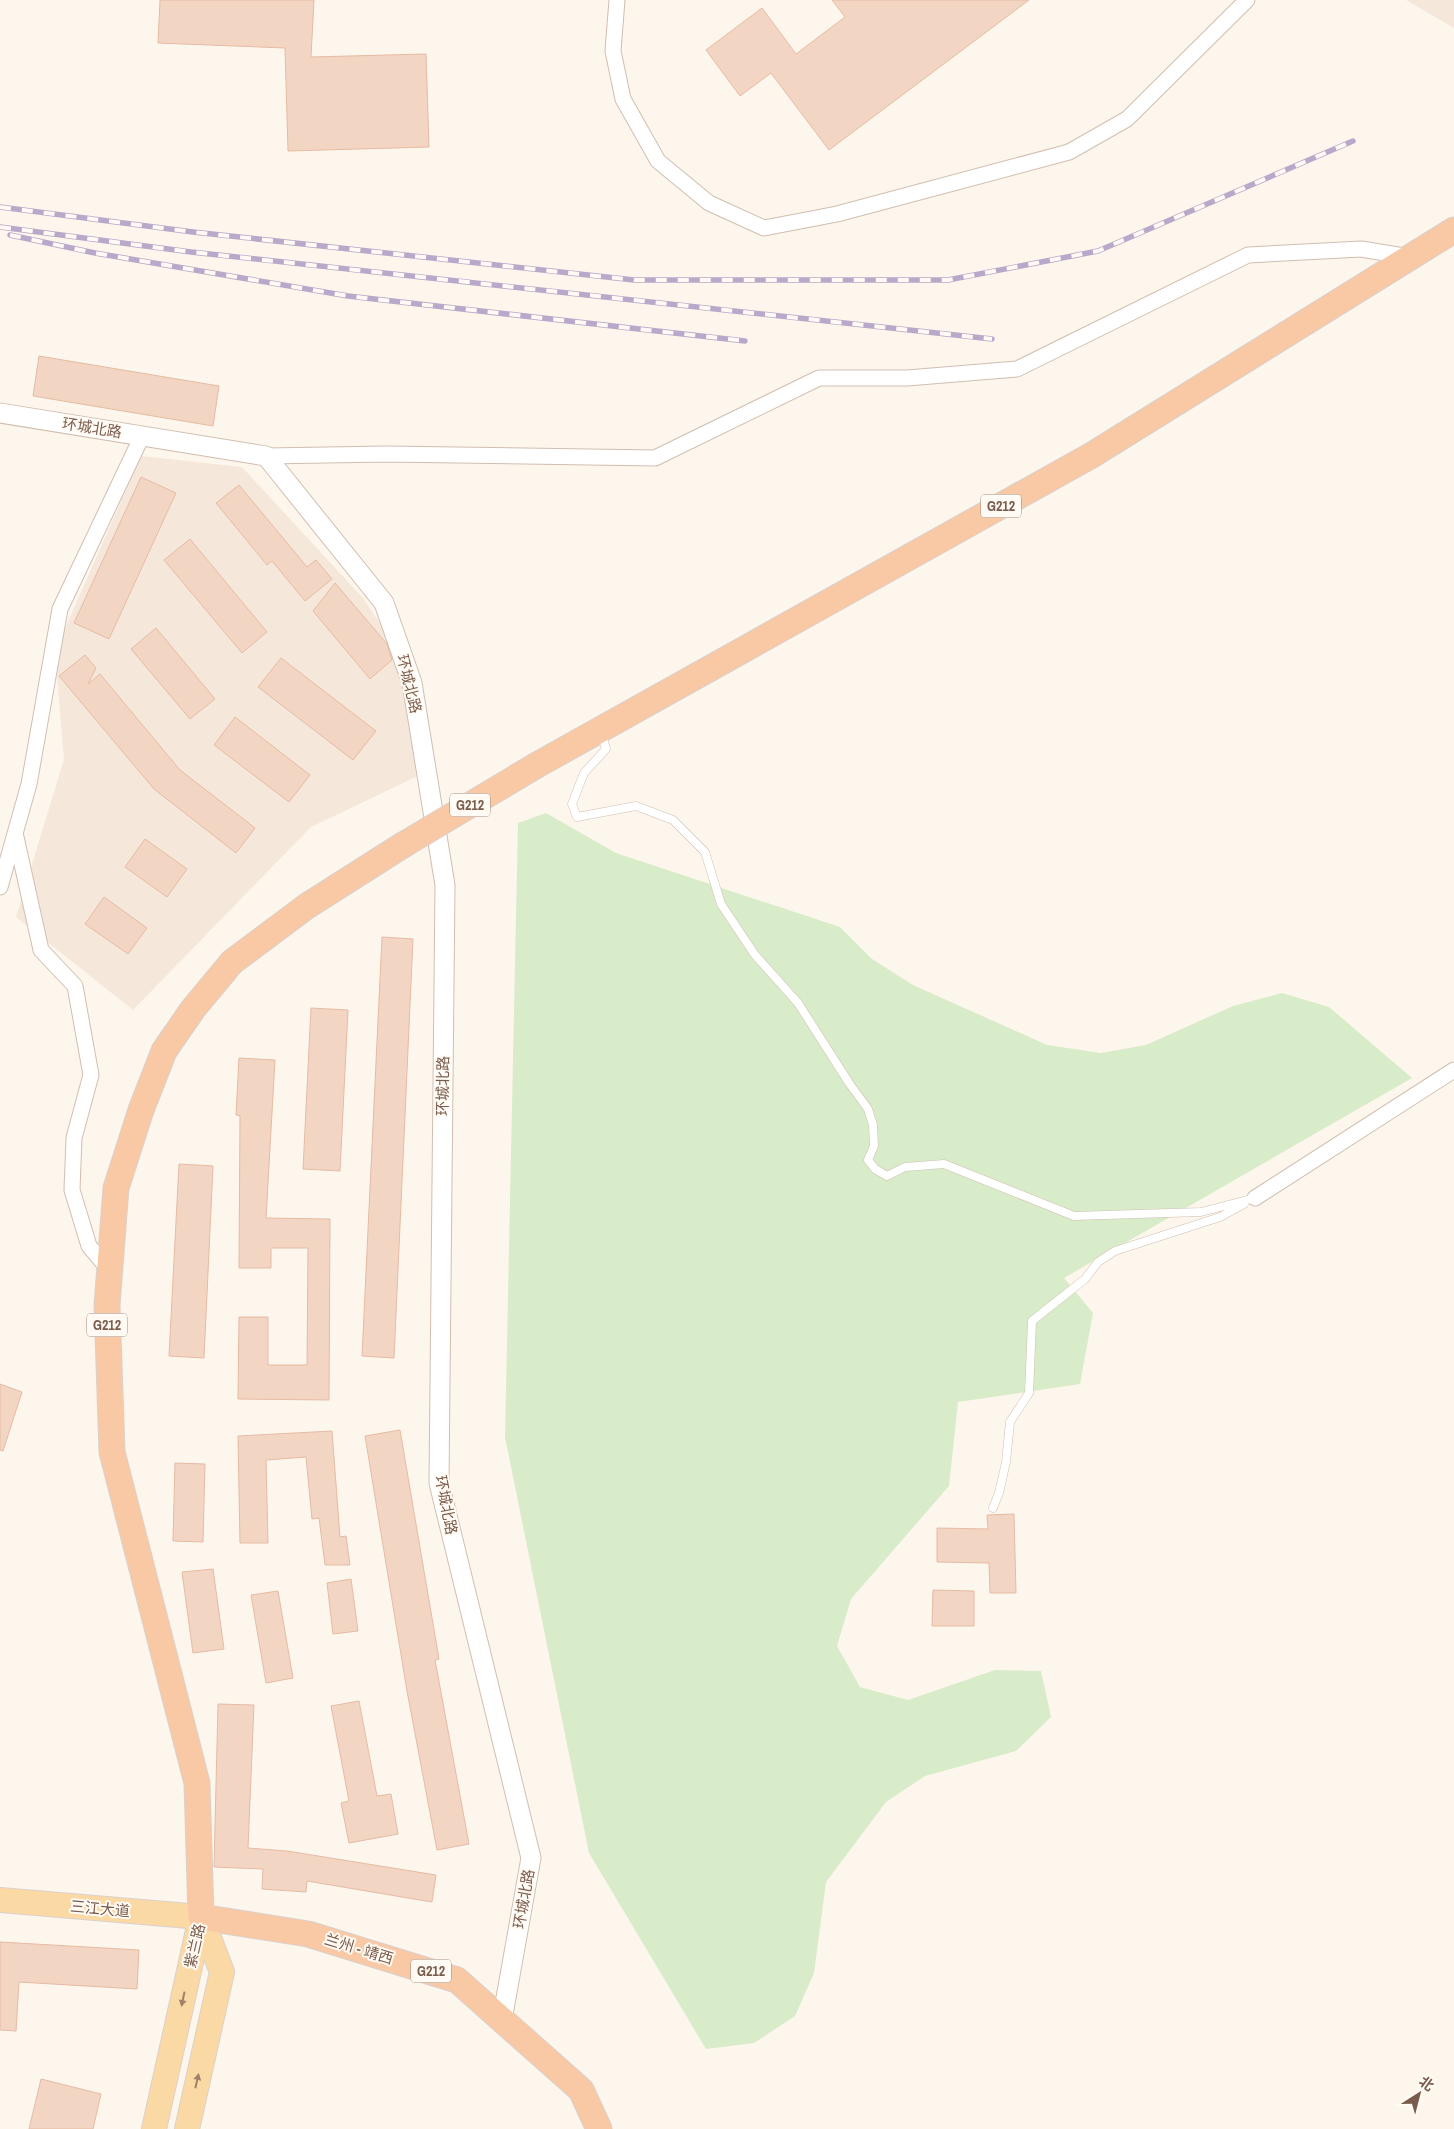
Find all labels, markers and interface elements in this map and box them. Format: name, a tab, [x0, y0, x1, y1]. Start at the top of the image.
street label: 环城北路	[61, 412, 123, 443]
road number: G212	[981, 494, 1021, 518]
street label: 环城北路	[392, 652, 427, 716]
road number: G212	[450, 794, 490, 816]
street label: 环城北路	[431, 1056, 454, 1116]
road number: G212	[87, 1314, 127, 1336]
street label: 环城北路	[430, 1473, 463, 1536]
street label: 环城北路	[508, 1868, 539, 1930]
street label: 三江大道	[69, 1895, 131, 1922]
street label: 紫兰路	[179, 1922, 210, 1970]
street label: 兰州 - 靖西	[322, 1928, 396, 1969]
road number: G212	[411, 1960, 451, 1982]
one-way arrow	[179, 1991, 187, 2006]
north arrow	[1394, 2069, 1444, 2119]
text: 北	[1416, 2072, 1438, 2095]
one-way arrow	[193, 2074, 201, 2089]

